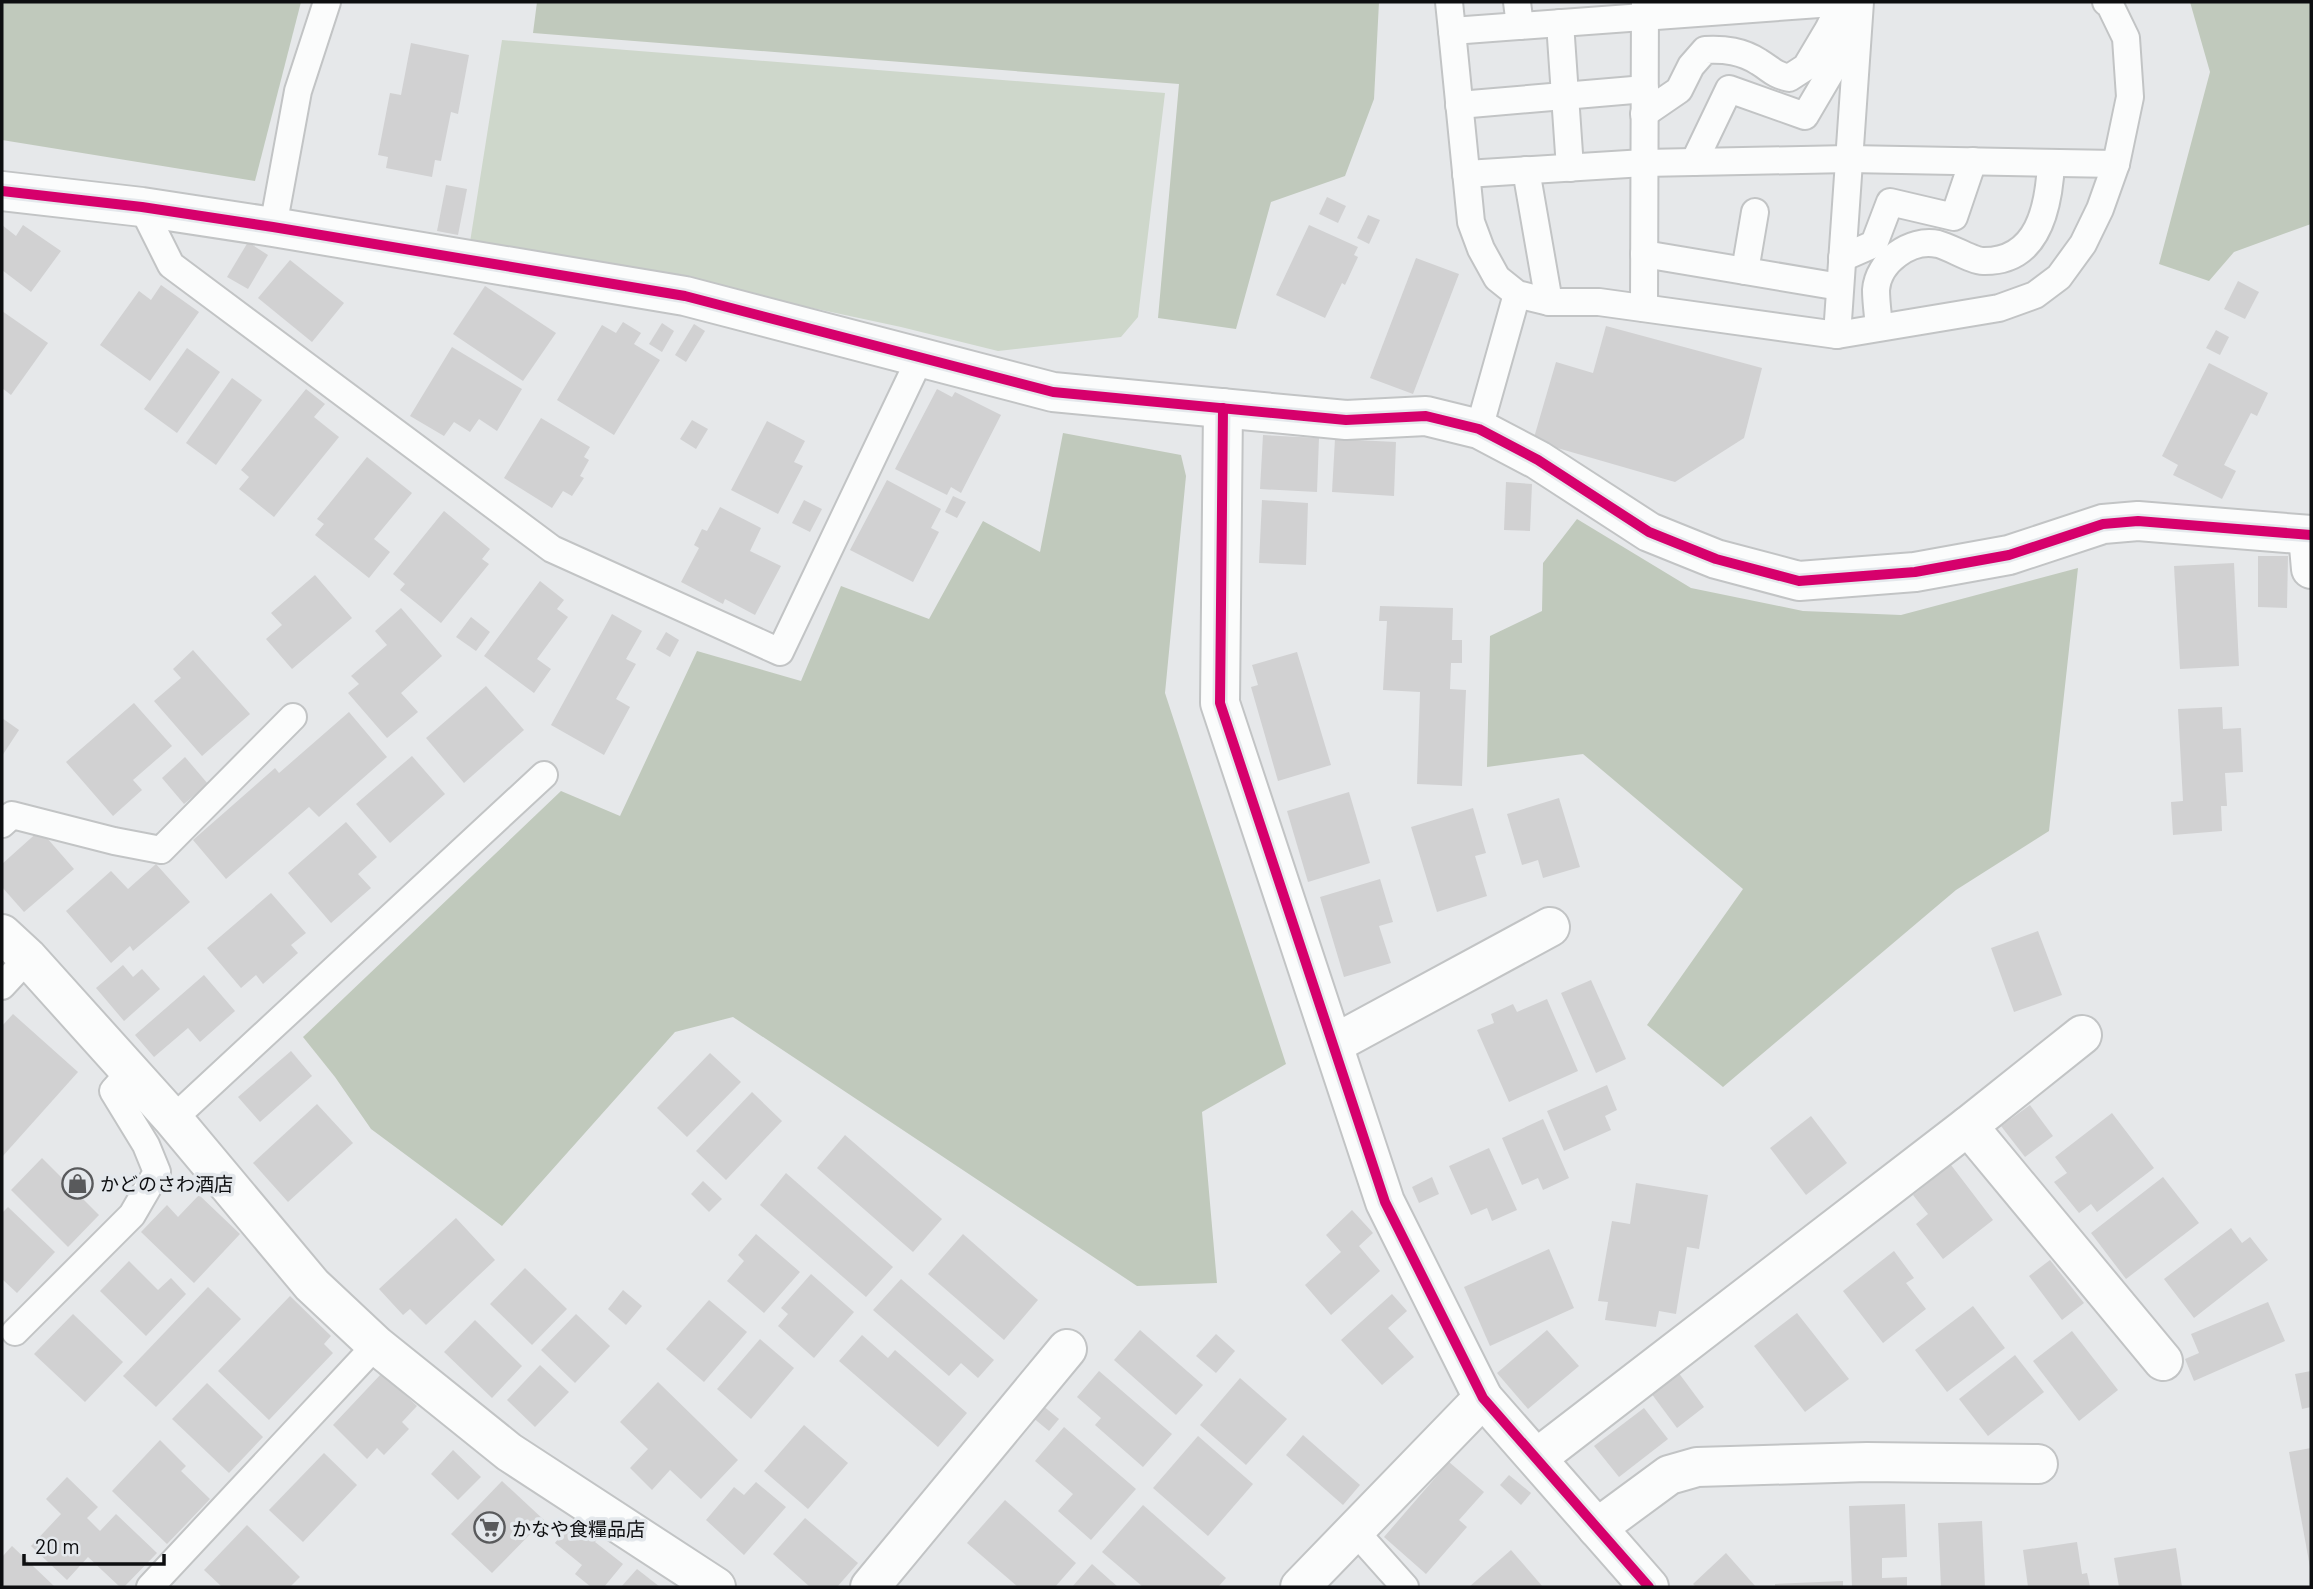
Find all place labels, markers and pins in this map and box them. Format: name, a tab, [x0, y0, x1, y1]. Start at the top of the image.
shop icon: かどのさわ酒店	[60, 1166, 94, 1200]
place label: かどのさわ酒店	[100, 1172, 233, 1195]
supermarket icon: かなや食糧品店	[472, 1511, 506, 1545]
place label: かなや食糧品店	[512, 1517, 645, 1540]

